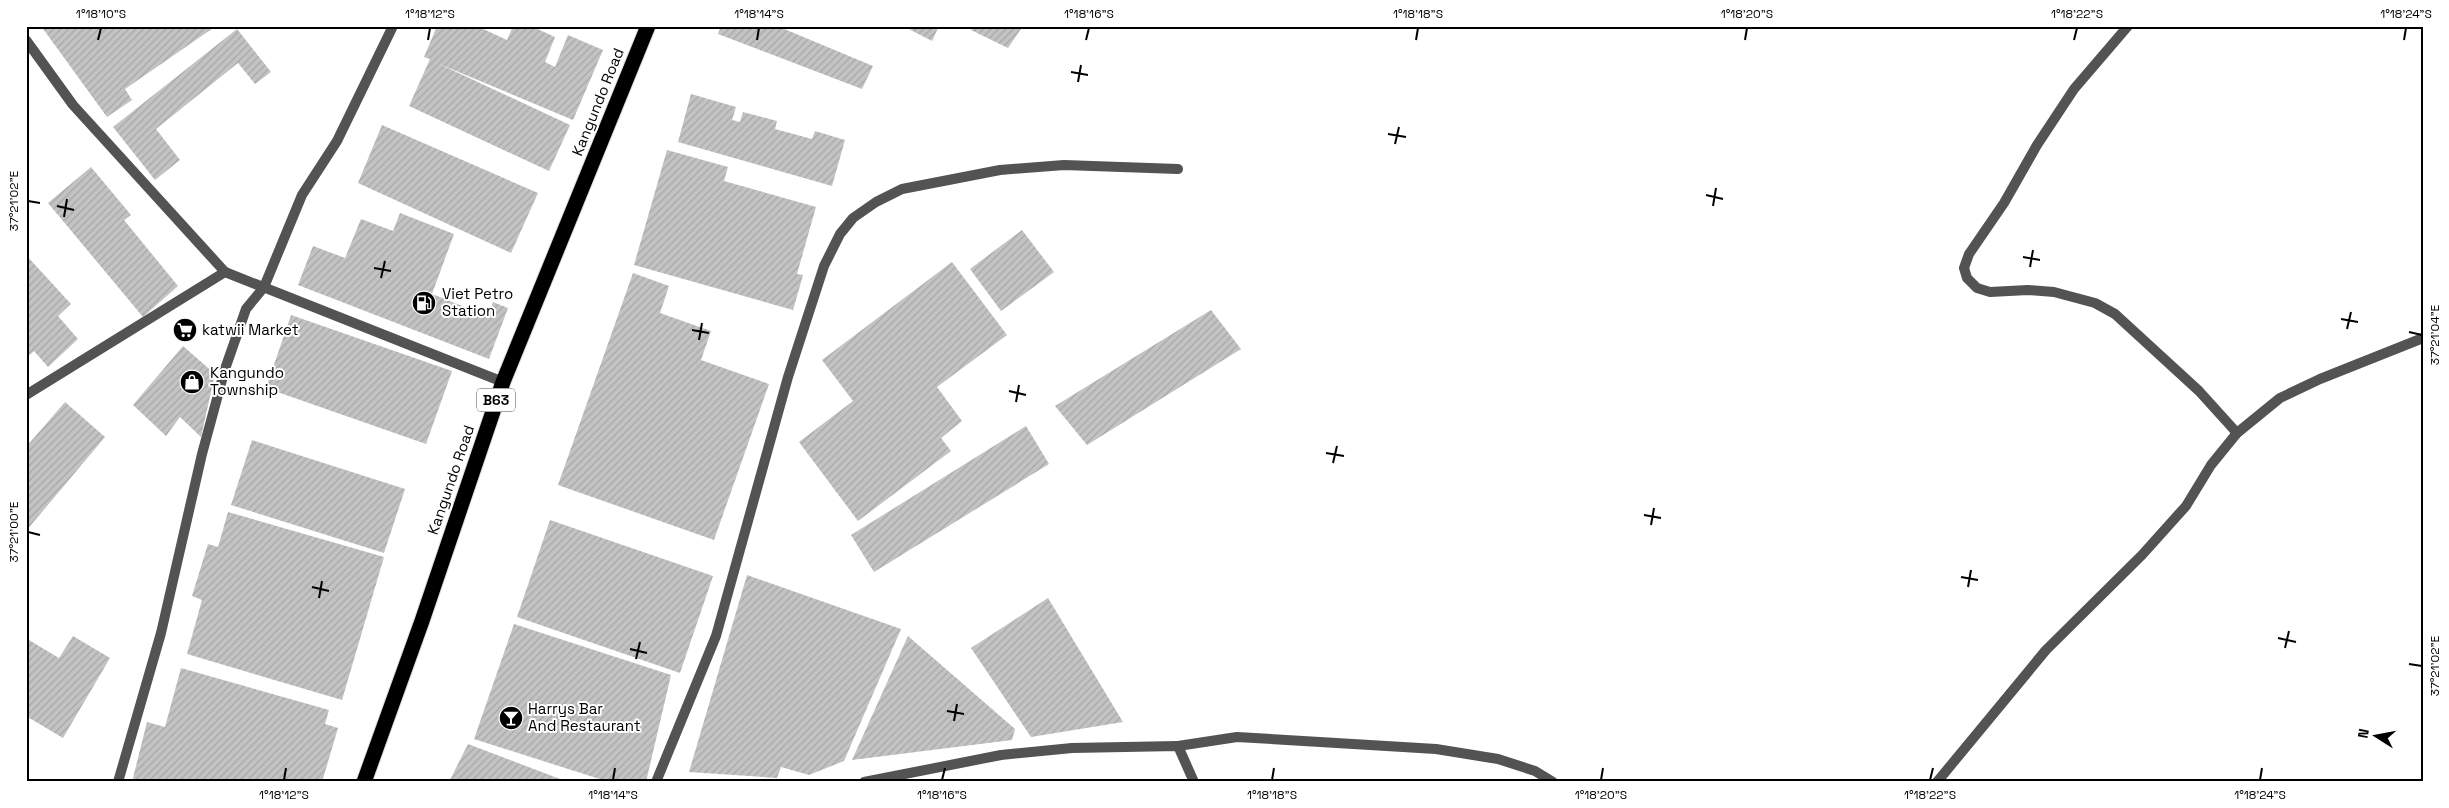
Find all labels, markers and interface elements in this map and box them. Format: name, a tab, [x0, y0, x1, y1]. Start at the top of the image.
text: 1°18'10"S	[76, 6, 126, 22]
text: 1°18'12"S	[405, 6, 455, 22]
text: 1°18'14"S	[734, 6, 784, 22]
text: 1°18'16"S	[1064, 6, 1114, 22]
text: 1°18'18"S	[1393, 6, 1443, 22]
text: 1°18'20"S	[1721, 6, 1773, 22]
text: 1°18'22"S	[2051, 6, 2103, 22]
text: 1°18'24"S	[2380, 6, 2432, 22]
street label: Kangundo Road	[567, 45, 628, 158]
text: 37°21'02"E	[6, 170, 22, 231]
place label: Viet Petro Station	[442, 284, 513, 320]
fuel station icon: Viet Petro Station	[411, 290, 437, 316]
text: 37°21'04"E	[2427, 305, 2443, 365]
supermarket icon: katwii Market	[172, 317, 198, 343]
place label: katwii Market	[202, 320, 299, 339]
place label: Kangundo Township	[210, 363, 284, 399]
shop icon: Kangundo Township	[179, 369, 205, 395]
road number: B63	[477, 388, 515, 412]
street label: Kangundo Road	[423, 423, 478, 537]
text: 37°21'00"E	[6, 501, 22, 563]
text: 37°21'02"E	[2427, 635, 2443, 696]
place label: Harrys Bar And Restaurant	[528, 699, 641, 735]
bar icon: Harrys Bar And Restaurant	[498, 705, 524, 731]
north arrow	[2352, 710, 2402, 760]
text: N	[2354, 727, 2373, 740]
text: 1°18'12"S	[259, 787, 309, 803]
text: 1°18'14"S	[588, 787, 638, 803]
text: 1°18'16"S	[917, 787, 967, 803]
text: 1°18'18"S	[1247, 787, 1297, 803]
text: 1°18'20"S	[1575, 787, 1627, 803]
text: 1°18'22"S	[1904, 787, 1956, 803]
text: 1°18'24"S	[2234, 787, 2286, 803]

